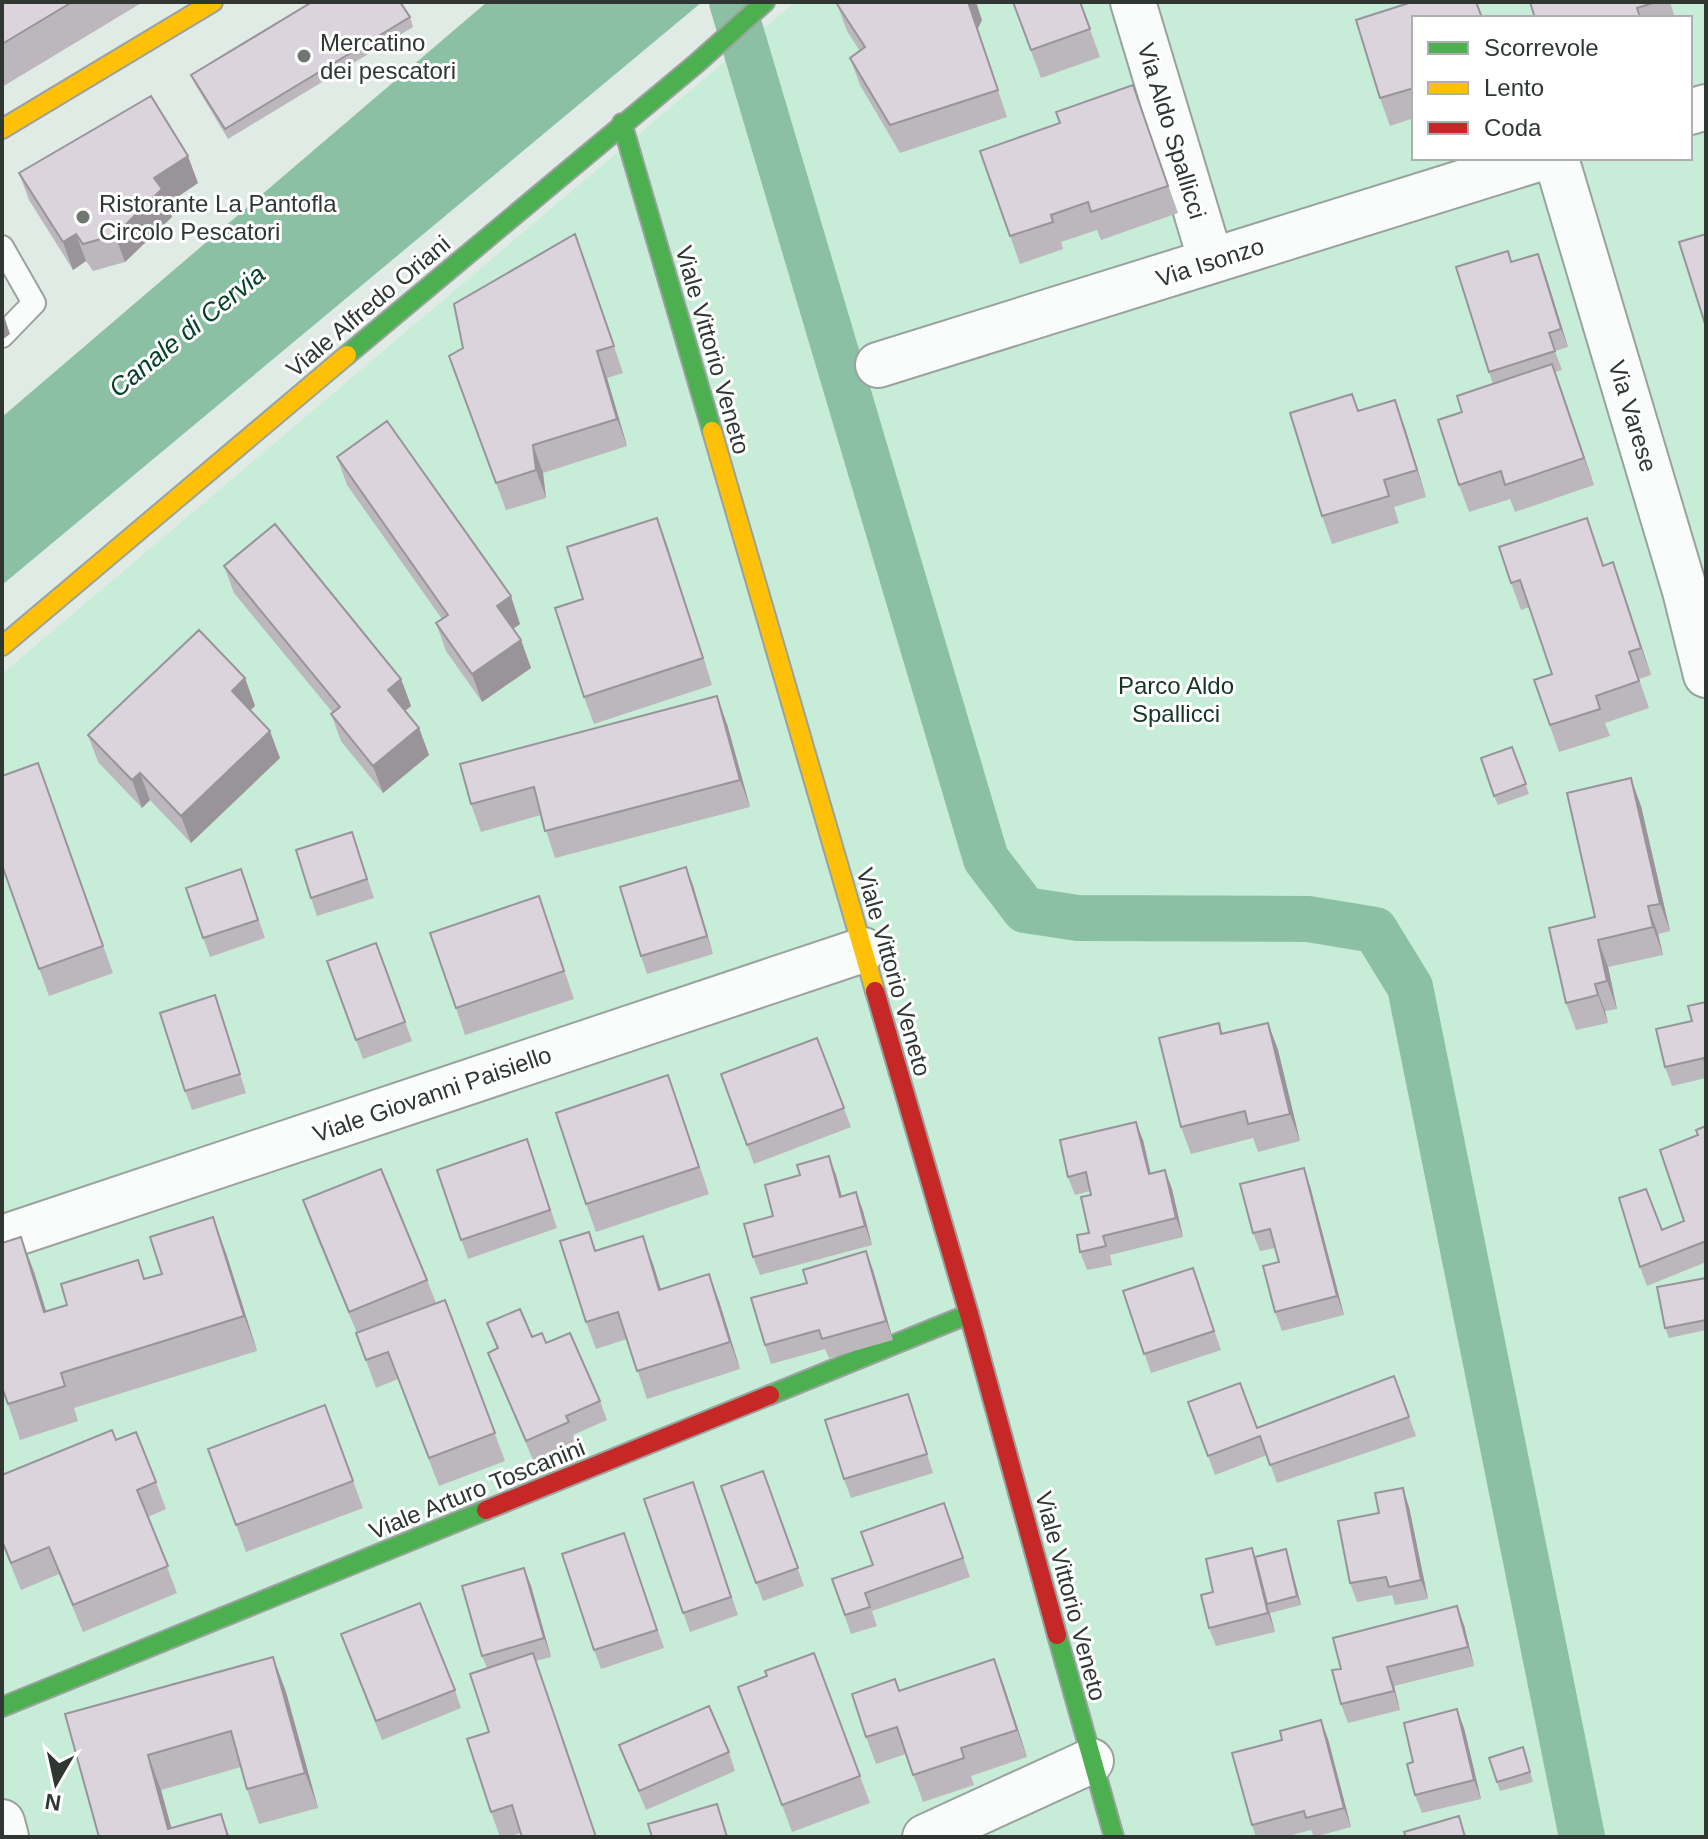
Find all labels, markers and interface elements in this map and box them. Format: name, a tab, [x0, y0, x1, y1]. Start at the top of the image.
legend	[1412, 16, 1692, 160]
place label: Mercatino dei pescatori	[320, 29, 456, 84]
text: Scorrevole	[1484, 34, 1599, 61]
street label: Via Aldo Spallicci	[1132, 40, 1212, 222]
marker: Mercatino dei pescatori	[295, 47, 313, 65]
text: Lento	[1484, 74, 1544, 101]
text: Coda	[1484, 114, 1542, 141]
place label: Ristorante La Pantofla Circolo Pescatori	[99, 190, 337, 245]
marker: Ristorante La Pantofla Circolo Pescatori	[74, 208, 92, 226]
street label: Viale Alfredo Oriani	[281, 230, 455, 382]
street label: Via Isonzo	[1153, 232, 1267, 292]
street label: Viale Vittorio Veneto	[670, 243, 756, 457]
water label: Canale di Cervia	[103, 259, 271, 403]
street label: Via Varese	[1603, 357, 1663, 475]
park label: Parco Aldo Spallicci	[1118, 672, 1234, 727]
street label: Viale Vittorio Veneto	[851, 865, 937, 1079]
street label: Viale Giovanni Paisiello	[309, 1040, 555, 1148]
street label: Viale Arturo Toscanini	[365, 1433, 589, 1545]
street label: Viale Vittorio Veneto	[1030, 1489, 1112, 1703]
north arrow	[16, 1743, 96, 1823]
text: N	[43, 1789, 63, 1816]

